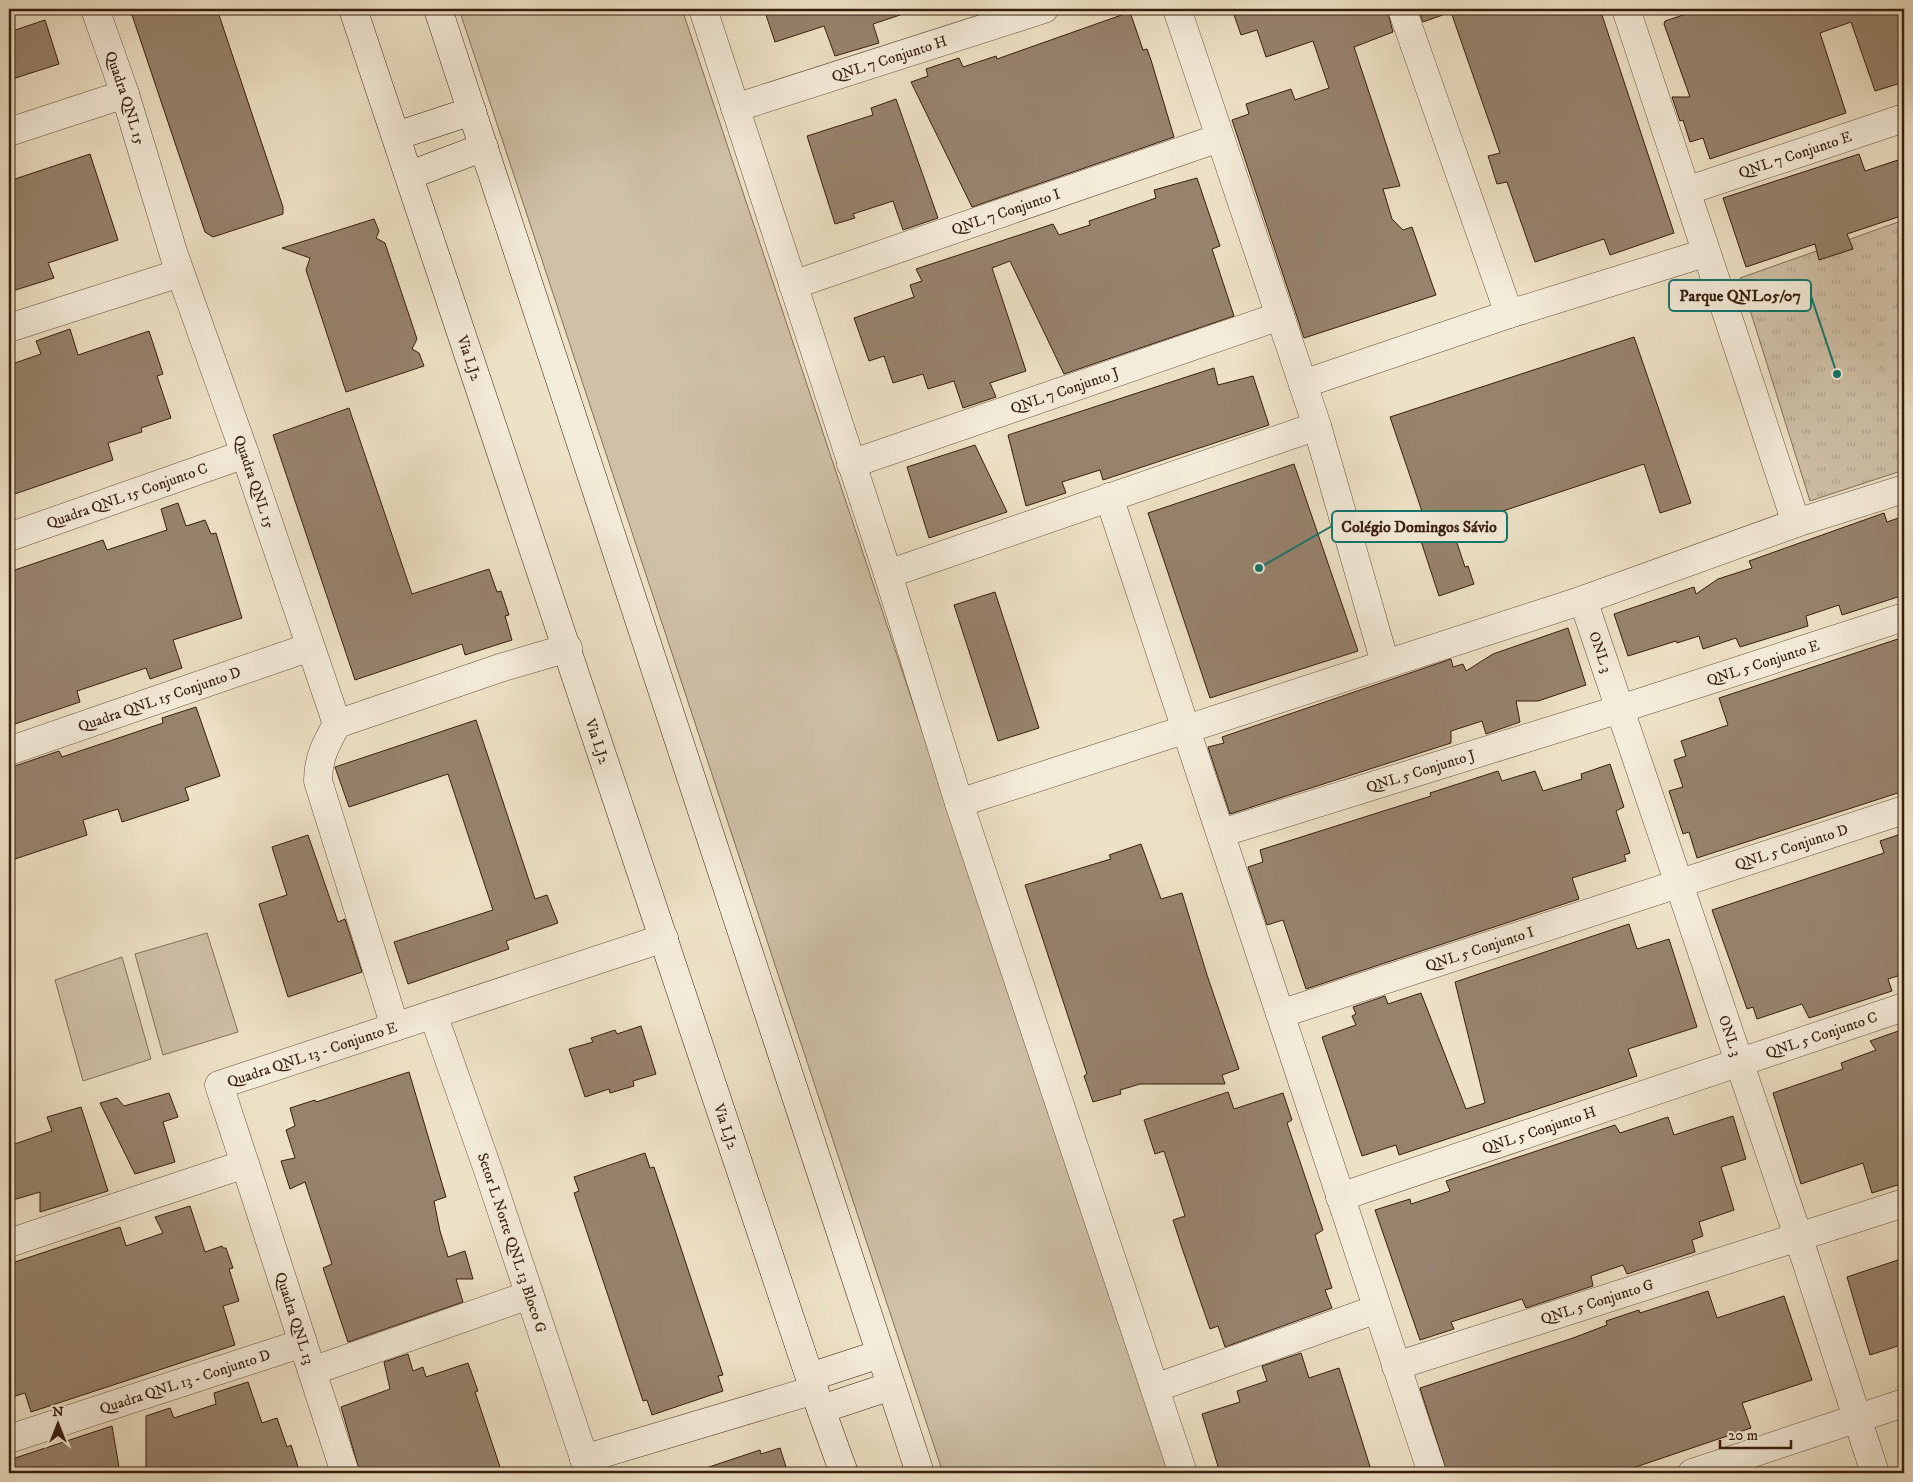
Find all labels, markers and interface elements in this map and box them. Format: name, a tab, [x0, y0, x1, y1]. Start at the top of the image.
street label: QNL 7 Conjunto H	[829, 32, 950, 86]
street label: Quadra QNL 15	[101, 49, 149, 148]
street label: QNL 7 Conjunto E	[1736, 127, 1855, 183]
street label: QNL 7 Conjunto I	[949, 185, 1063, 240]
callout: Parque QNL05/07	[1669, 280, 1811, 311]
text: Parque QNL05/07	[1679, 286, 1801, 307]
street label: Via LJ2	[452, 332, 486, 384]
street label: QNL 7 Conjunto J	[1008, 363, 1122, 418]
street label: Quadra QNL 15	[229, 433, 279, 532]
street label: Quadra QNL 15 Conjunto C	[44, 459, 210, 533]
callout: Colégio Domingos Sávio	[1332, 511, 1507, 542]
text: Colégio Domingos Sávio	[1341, 517, 1497, 537]
street label: ONL 3	[1584, 629, 1616, 675]
street label: QNL 5 Conjunto E	[1704, 636, 1822, 690]
street label: Quadra QNL 15 Conjunto D	[75, 663, 243, 736]
street label: Via LJ2	[580, 715, 614, 767]
street label: QNL 5 Conjunto J	[1364, 746, 1478, 797]
street label: QNL 5 Conjunto D	[1732, 820, 1851, 875]
street label: QNL 5 Conjunto I	[1423, 923, 1537, 976]
street label: QNL 5 Conjunto C	[1763, 1008, 1880, 1063]
street label: ONL 3	[1714, 1013, 1746, 1059]
street label: Quadra QNL 13 - Conjunto E	[225, 1018, 400, 1092]
street label: Via LJ2	[709, 1100, 742, 1152]
street label: QNL 5 Conjunto H	[1479, 1102, 1599, 1159]
street label: Setor L Norte QNL 13 Bloco G	[473, 1150, 551, 1336]
street label: Quadra QNL 13	[271, 1270, 318, 1367]
street label: QNL 5 Conjunto G	[1538, 1275, 1656, 1329]
street label: Quadra QNL 13 - Conjunto D	[97, 1345, 273, 1419]
north arrow	[32, 1400, 82, 1450]
text: N	[52, 1403, 64, 1421]
scale bar	[1720, 1417, 1792, 1449]
text: 20 m	[1728, 1426, 1758, 1445]

